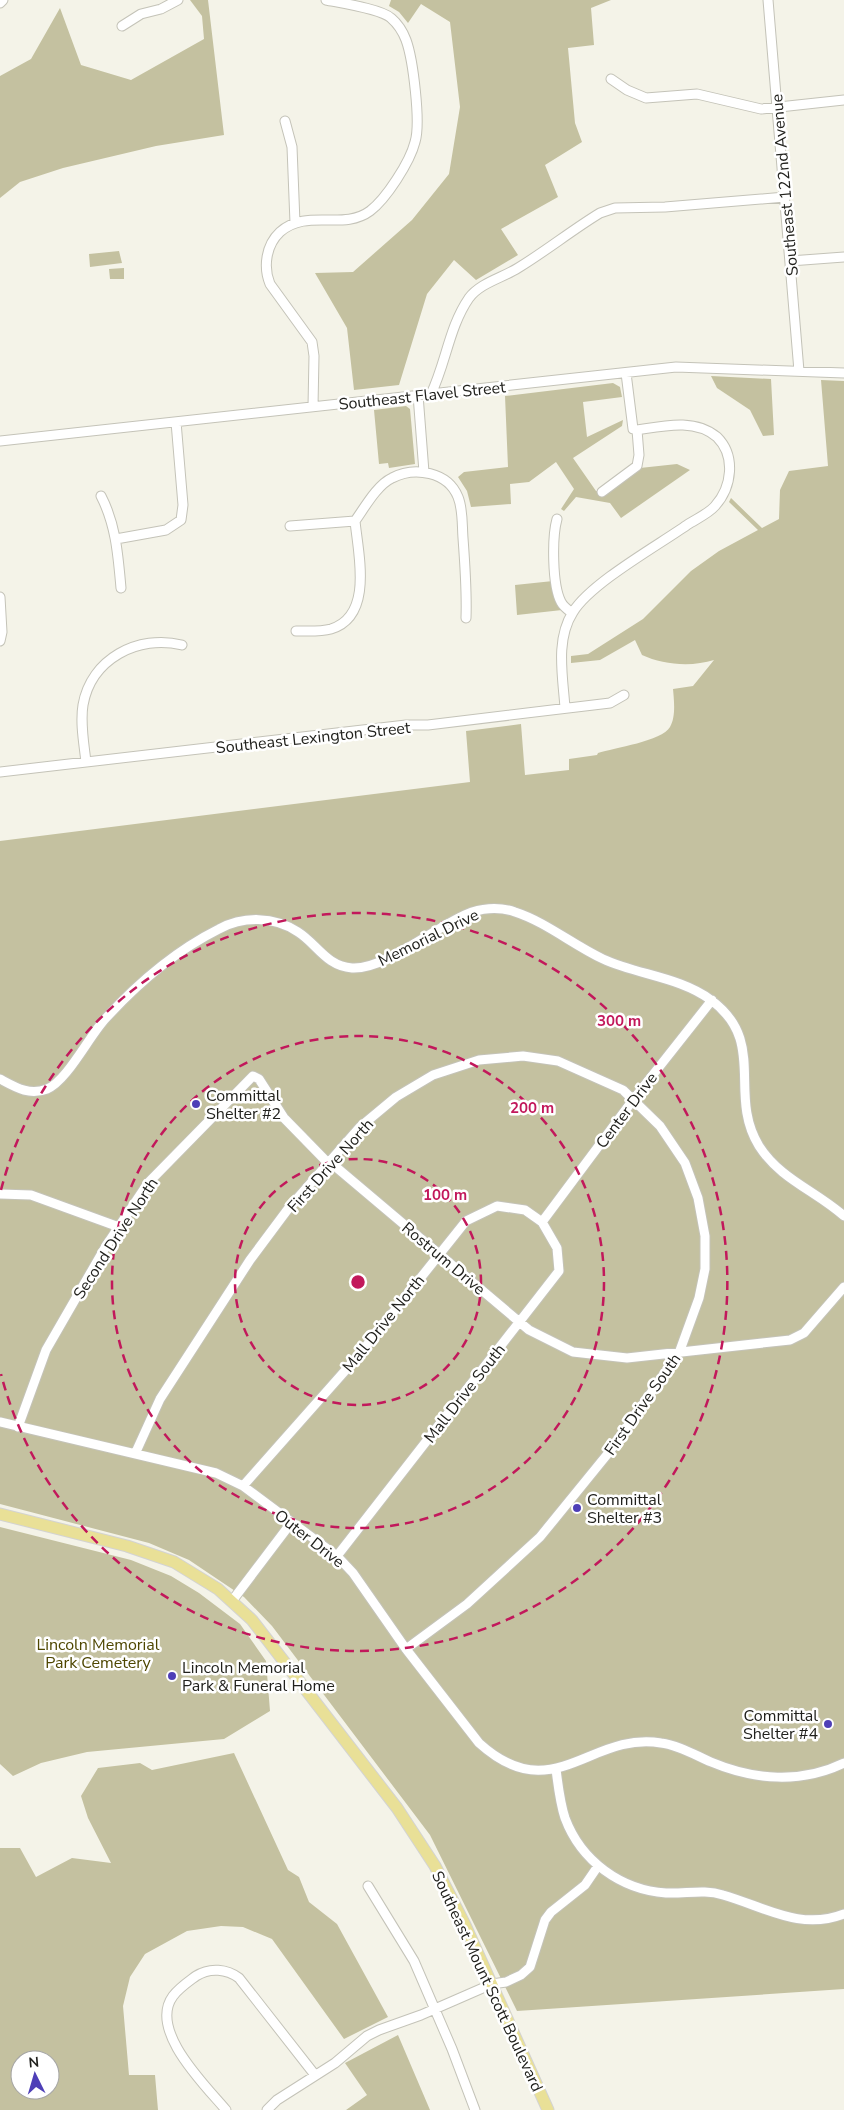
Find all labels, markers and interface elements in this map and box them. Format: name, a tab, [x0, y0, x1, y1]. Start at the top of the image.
street label: Southeast 122nd Avenue	[766, 93, 804, 277]
street label: Southeast Flavel Street	[338, 376, 507, 416]
street label: Southeast Lexington Street	[215, 717, 412, 759]
street label: Memorial Drive	[374, 904, 482, 972]
text: 300 m	[597, 1011, 641, 1031]
street label: Center Drive	[591, 1068, 663, 1153]
place label: Committal Shelter #2	[206, 1085, 281, 1125]
marker: Committal Shelter #2	[190, 1098, 202, 1110]
text: 200 m	[510, 1098, 554, 1118]
street label: First Drive North	[283, 1114, 379, 1217]
street label: Second Drive North	[68, 1174, 163, 1304]
text: 100 m	[423, 1185, 467, 1205]
street label: Rostrum Drive	[397, 1217, 490, 1300]
street label: Mall Drive North	[338, 1270, 430, 1377]
centre of rings	[349, 1273, 367, 1291]
street label: Mall Drive South	[419, 1339, 510, 1448]
street label: First Drive South	[599, 1349, 686, 1460]
place label: Committal Shelter #3	[587, 1489, 662, 1529]
marker: Committal Shelter #3	[571, 1502, 583, 1514]
street label: Outer Drive	[270, 1505, 349, 1573]
park label: Lincoln Memorial Park Cemetery	[36, 1634, 160, 1674]
place label: Lincoln Memorial Park & Funeral Home	[182, 1657, 335, 1697]
marker: Lincoln Memorial Park & Funeral Home	[166, 1670, 178, 1682]
place label: Committal Shelter #4	[743, 1705, 818, 1745]
marker: Committal Shelter #4	[822, 1718, 834, 1730]
street label: Southeast Mount Scott Boulevard	[426, 1867, 548, 2095]
north arrow	[10, 2050, 60, 2100]
text: N	[28, 2053, 40, 2072]

